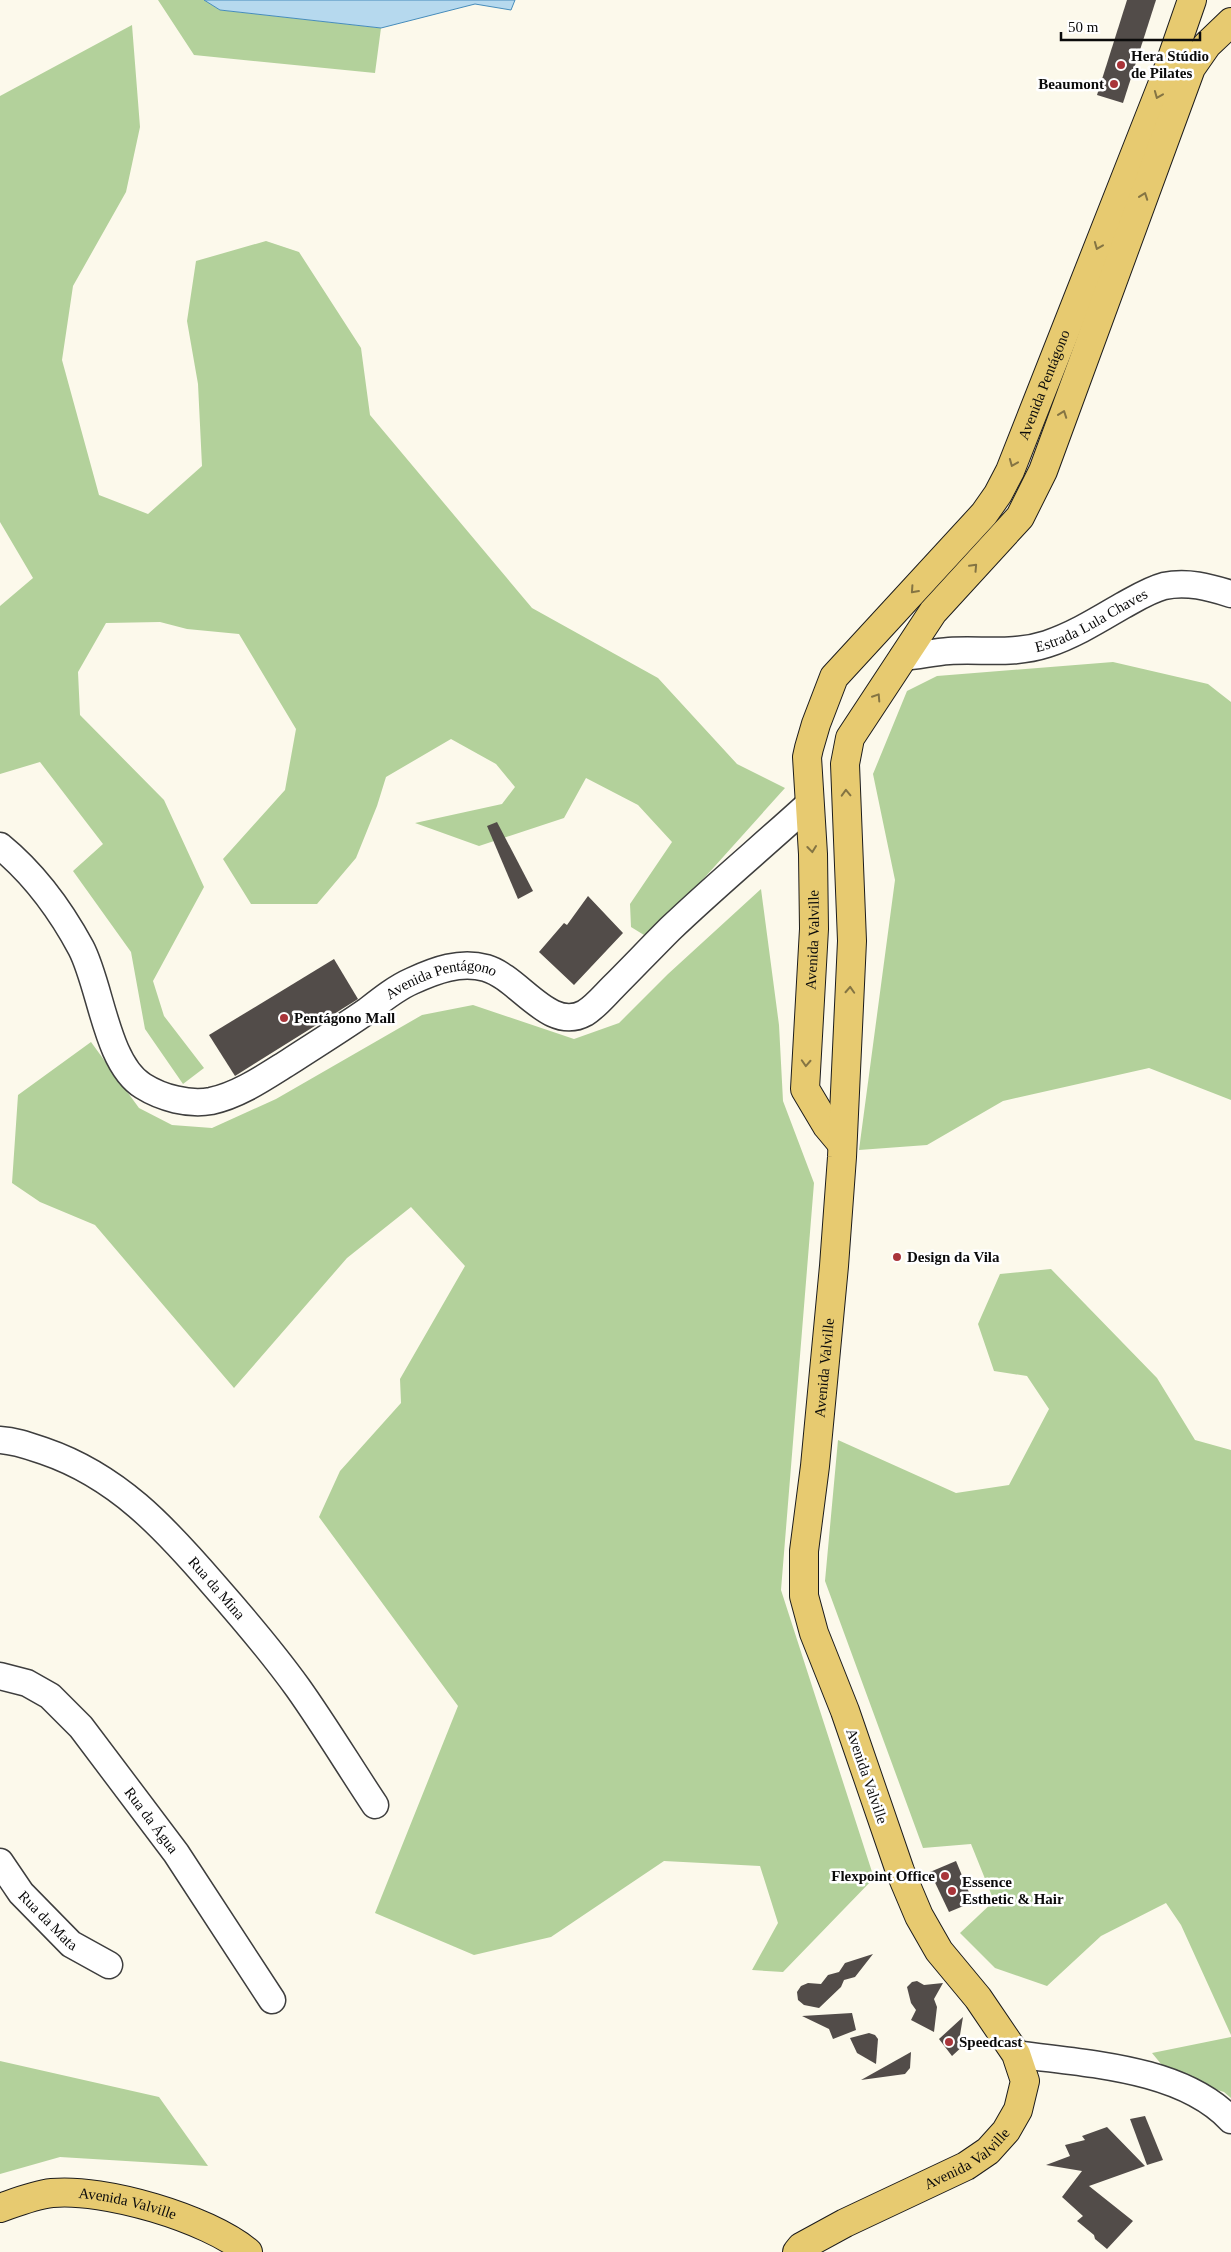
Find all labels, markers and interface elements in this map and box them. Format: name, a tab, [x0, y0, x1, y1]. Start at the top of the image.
scale bar	[1061, 10, 1200, 42]
text: 50 m	[1068, 19, 1099, 35]
place label: Hera Stúdio de Pilates	[1131, 48, 1209, 81]
marker: Hera Stúdio de Pilates	[1115, 59, 1127, 71]
place label: Beaumont	[1038, 76, 1104, 92]
marker: Beaumont	[1108, 78, 1120, 90]
one-way arrow	[1154, 90, 1164, 99]
one-way arrow	[1138, 192, 1148, 201]
one-way arrow	[1094, 241, 1104, 250]
street label: Avenida Pentágono	[1015, 327, 1073, 442]
one-way arrow	[1057, 410, 1067, 419]
one-way arrow	[1009, 458, 1019, 467]
one-way arrow	[968, 564, 977, 573]
one-way arrow	[911, 585, 920, 594]
street label: Estrada Lula Chaves	[1033, 586, 1150, 655]
one-way arrow	[871, 694, 880, 703]
one-way arrow	[841, 789, 852, 797]
one-way arrow	[806, 845, 817, 853]
street label: Avenida Valville	[803, 889, 822, 990]
street label: Avenida Pentágono	[382, 957, 499, 1002]
one-way arrow	[844, 986, 855, 994]
place label: Pentágono Mall	[294, 1010, 395, 1026]
marker: Pentágono Mall	[278, 1012, 290, 1024]
one-way arrow	[801, 1060, 812, 1068]
place label: Design da Vila	[907, 1249, 1000, 1265]
marker: Design da Vila	[891, 1251, 903, 1263]
street label: Avenida Valville	[812, 1317, 837, 1418]
street label: Rua da Mina	[185, 1554, 248, 1623]
street label: Avenida Valville	[843, 1726, 891, 1826]
street label: Rua da Água	[121, 1784, 182, 1857]
place label: Flexpoint Office	[831, 1868, 935, 1884]
marker: Flexpoint Office	[939, 1870, 951, 1882]
place label: Essence Esthetic & Hair	[962, 1874, 1064, 1907]
marker: Essence Esthetic & Hair	[946, 1885, 958, 1897]
street label: Rua da Mata	[15, 1888, 80, 1954]
place label: Speedcast	[959, 2034, 1022, 2050]
marker: Speedcast	[943, 2036, 955, 2048]
street label: Avenida Valville	[922, 2125, 1013, 2193]
street label: Avenida Valville	[78, 2185, 179, 2223]

